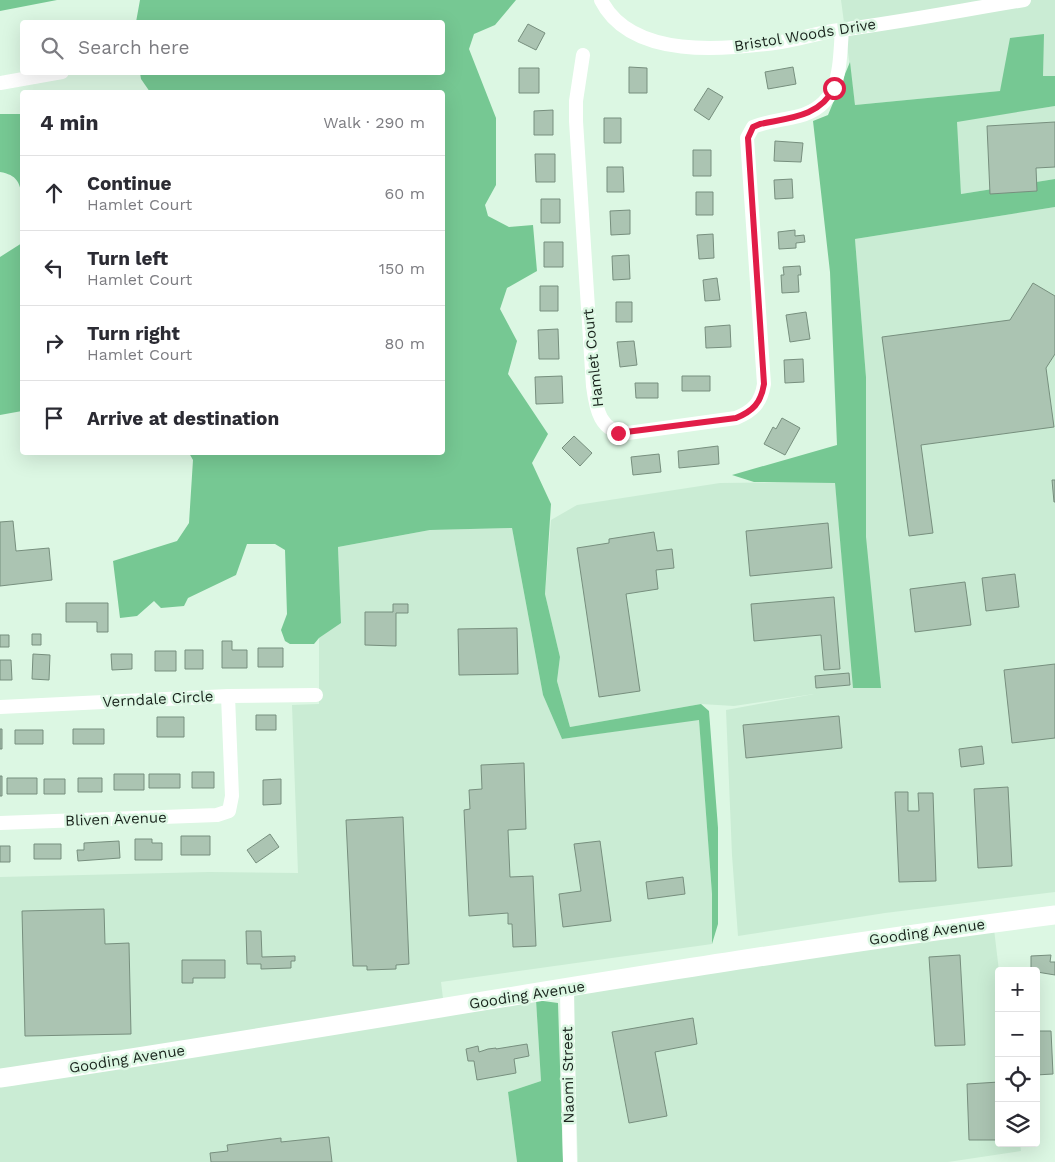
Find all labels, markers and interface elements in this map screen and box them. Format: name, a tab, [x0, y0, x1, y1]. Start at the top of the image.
street label: Bristol Woods Drive	[733, 15, 877, 55]
search box	[20, 20, 445, 75]
icon: search	[38, 34, 66, 62]
text: Search here	[78, 36, 189, 59]
route start	[823, 77, 846, 100]
text: 4 min	[40, 110, 98, 135]
text: Walk · 290 m	[323, 113, 425, 132]
text: Continue	[87, 172, 171, 195]
icon: ahead	[40, 179, 68, 207]
text: 60 m	[385, 184, 425, 203]
text: Hamlet Court	[87, 195, 192, 214]
text: Turn left	[87, 247, 168, 270]
icon: left	[40, 254, 68, 282]
text: 150 m	[379, 259, 425, 278]
text: Hamlet Court	[87, 270, 192, 289]
street label: Hamlet Court	[579, 307, 607, 408]
text: Turn right	[87, 322, 180, 345]
icon: right	[40, 329, 68, 357]
text: 80 m	[384, 334, 425, 353]
text: Hamlet Court	[87, 345, 192, 364]
icon: arrive	[40, 404, 68, 432]
text: Arrive at destination	[87, 407, 279, 430]
route end	[607, 422, 630, 445]
street label: Verndale Circle	[102, 687, 214, 711]
street label: Bliven Avenue	[65, 808, 167, 830]
street label: Gooding Avenue	[868, 915, 986, 949]
map controls	[995, 967, 1040, 1147]
button: +	[995, 967, 1040, 1012]
street label: Gooding Avenue	[468, 977, 586, 1013]
button: −	[995, 1012, 1040, 1057]
street label: Naomi Street	[558, 1026, 578, 1124]
street label: Gooding Avenue	[68, 1041, 186, 1077]
button: locate	[995, 1057, 1040, 1102]
button: layers	[995, 1102, 1040, 1147]

